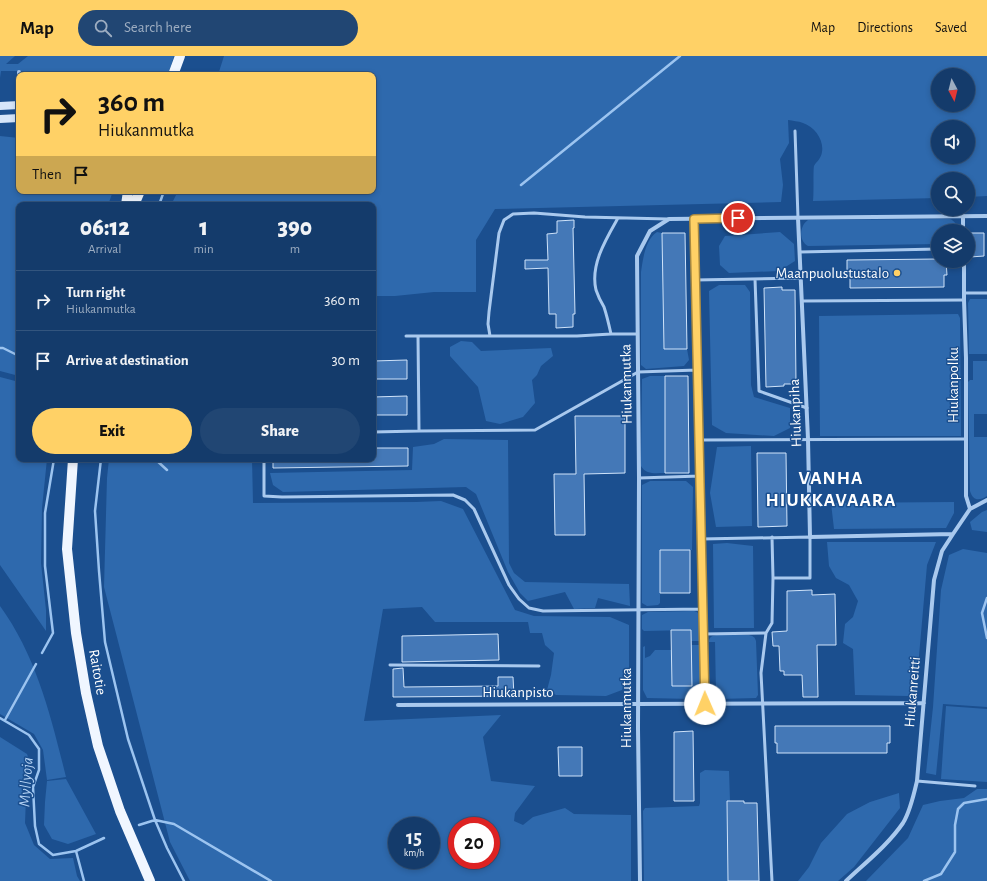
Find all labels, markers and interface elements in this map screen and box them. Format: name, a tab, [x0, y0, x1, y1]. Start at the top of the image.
search box	[78, 10, 358, 46]
icon: search	[92, 17, 114, 39]
text: Map	[20, 19, 54, 38]
text: Search here	[124, 20, 192, 35]
text: Map	[811, 21, 835, 35]
text: Directions	[857, 21, 913, 35]
text: Saved	[935, 21, 967, 35]
north arrow	[931, 68, 975, 112]
map controls	[931, 68, 975, 268]
icon: right	[32, 88, 84, 140]
text: 360 m	[98, 89, 165, 117]
button: sound	[931, 120, 975, 164]
text: Hiukanmutka	[98, 122, 194, 140]
icon: arrive	[70, 164, 92, 186]
text: Then	[32, 167, 62, 182]
button: search	[931, 172, 975, 216]
pin	[721, 201, 755, 235]
icon: arrive	[727, 207, 749, 229]
text: 06:12	[80, 216, 130, 240]
text: 1	[199, 216, 208, 240]
text: 390	[277, 216, 312, 240]
button: layers	[931, 224, 975, 268]
text: Arrival	[88, 243, 121, 256]
text: min	[193, 243, 214, 256]
text: m	[290, 243, 300, 256]
place label: Maanpuolustustalo	[776, 266, 889, 281]
marker: Maanpuolustustalo	[892, 268, 902, 278]
text: Turn right	[66, 285, 125, 300]
icon: right	[32, 290, 54, 312]
text: 360 m	[324, 293, 360, 308]
text: Hiukanmutka	[66, 303, 136, 316]
street label: Hiukanmutka	[618, 344, 635, 424]
street label: Hiukanpolku	[946, 347, 961, 423]
icon: arrive	[32, 350, 54, 372]
text: Arrive at destination	[66, 353, 189, 368]
text: 30 m	[331, 353, 360, 368]
street label: Hiukanpiha	[787, 378, 804, 448]
button: Exit	[32, 408, 192, 454]
button: Share	[200, 408, 360, 454]
district label: VANHA HIUKKAVAARA	[766, 469, 896, 510]
street label: Raitotie	[86, 648, 109, 696]
street label: Hiukanreitti	[902, 656, 923, 728]
street label: Hiukanmutka	[619, 668, 634, 748]
position arrow	[684, 683, 726, 725]
street label: Hiukanpisto	[482, 685, 554, 700]
water label: Myllyoja	[16, 757, 37, 808]
speed limit sign: 20	[448, 817, 500, 869]
text: 15	[406, 828, 422, 848]
text: km/h	[404, 848, 424, 858]

